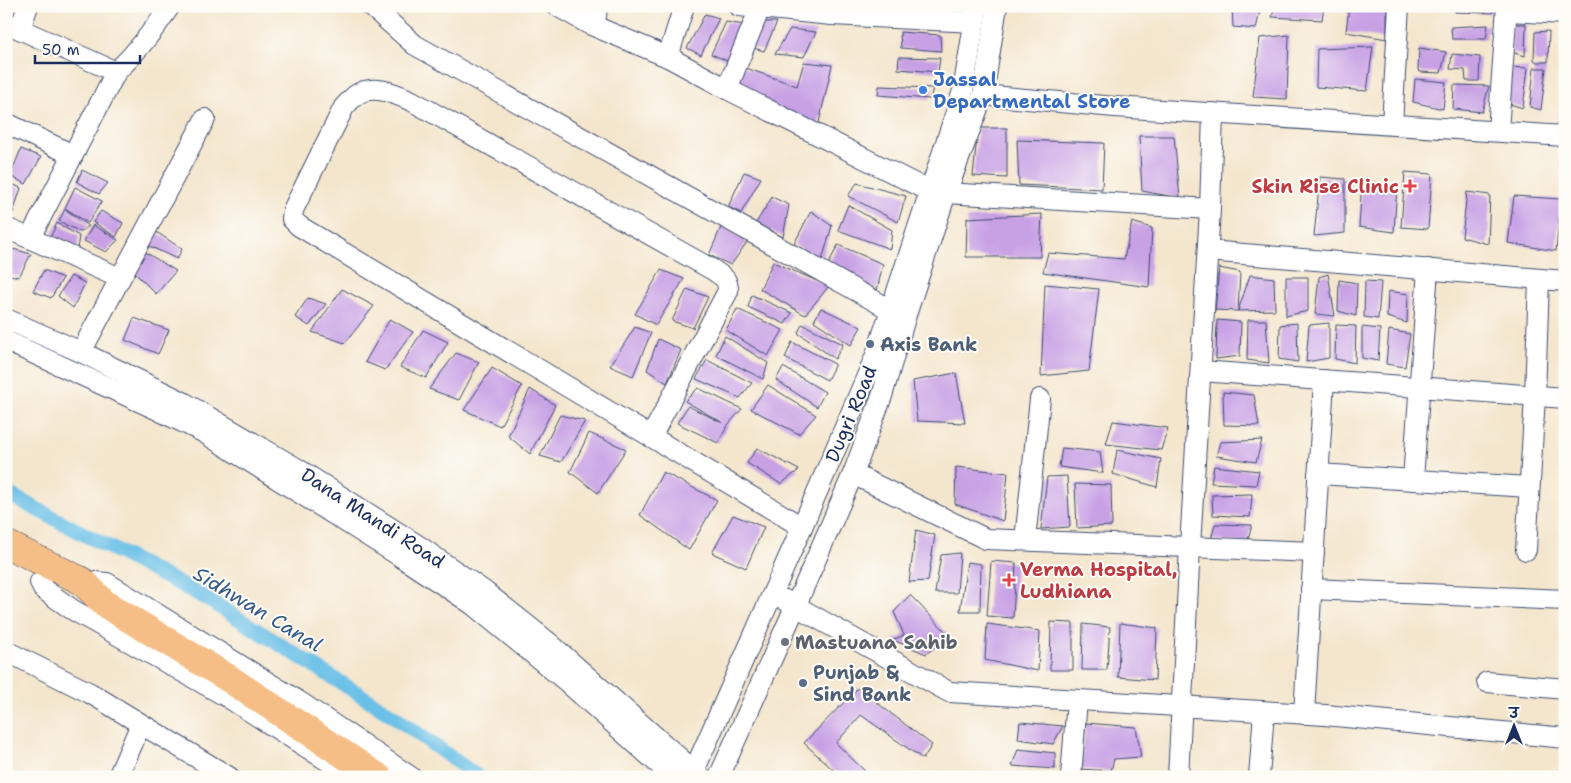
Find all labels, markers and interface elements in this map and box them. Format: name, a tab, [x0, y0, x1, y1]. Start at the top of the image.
scale bar	[35, 32, 140, 64]
text: 50 m	[42, 40, 80, 60]
place label: Jassal Departmental Store	[933, 67, 1130, 114]
marker: Jassal Departmental Store	[917, 84, 929, 96]
place label: Skin Rise Clinic	[1252, 174, 1399, 199]
marker: Skin Rise Clinic	[1403, 179, 1417, 193]
place label: Axis Bank	[880, 332, 977, 357]
marker: Axis Bank	[864, 338, 876, 350]
street label: Dugri Road	[819, 362, 883, 466]
street label: Dana Mandi Road	[296, 462, 450, 574]
place label: Verma Hospital, Ludhiana	[1020, 557, 1177, 604]
water label: Sidhwan Canal	[189, 560, 327, 658]
marker: Verma Hospital, Ludhiana	[1002, 573, 1016, 587]
place label: Mastuana Sahib	[795, 630, 958, 655]
marker: Mastuana Sahib	[779, 636, 791, 648]
place label: Punjab & Sind Bank	[813, 660, 911, 707]
marker: Punjab & Sind Bank	[797, 677, 809, 689]
north arrow	[1488, 700, 1538, 750]
text: उ	[1507, 704, 1520, 722]

